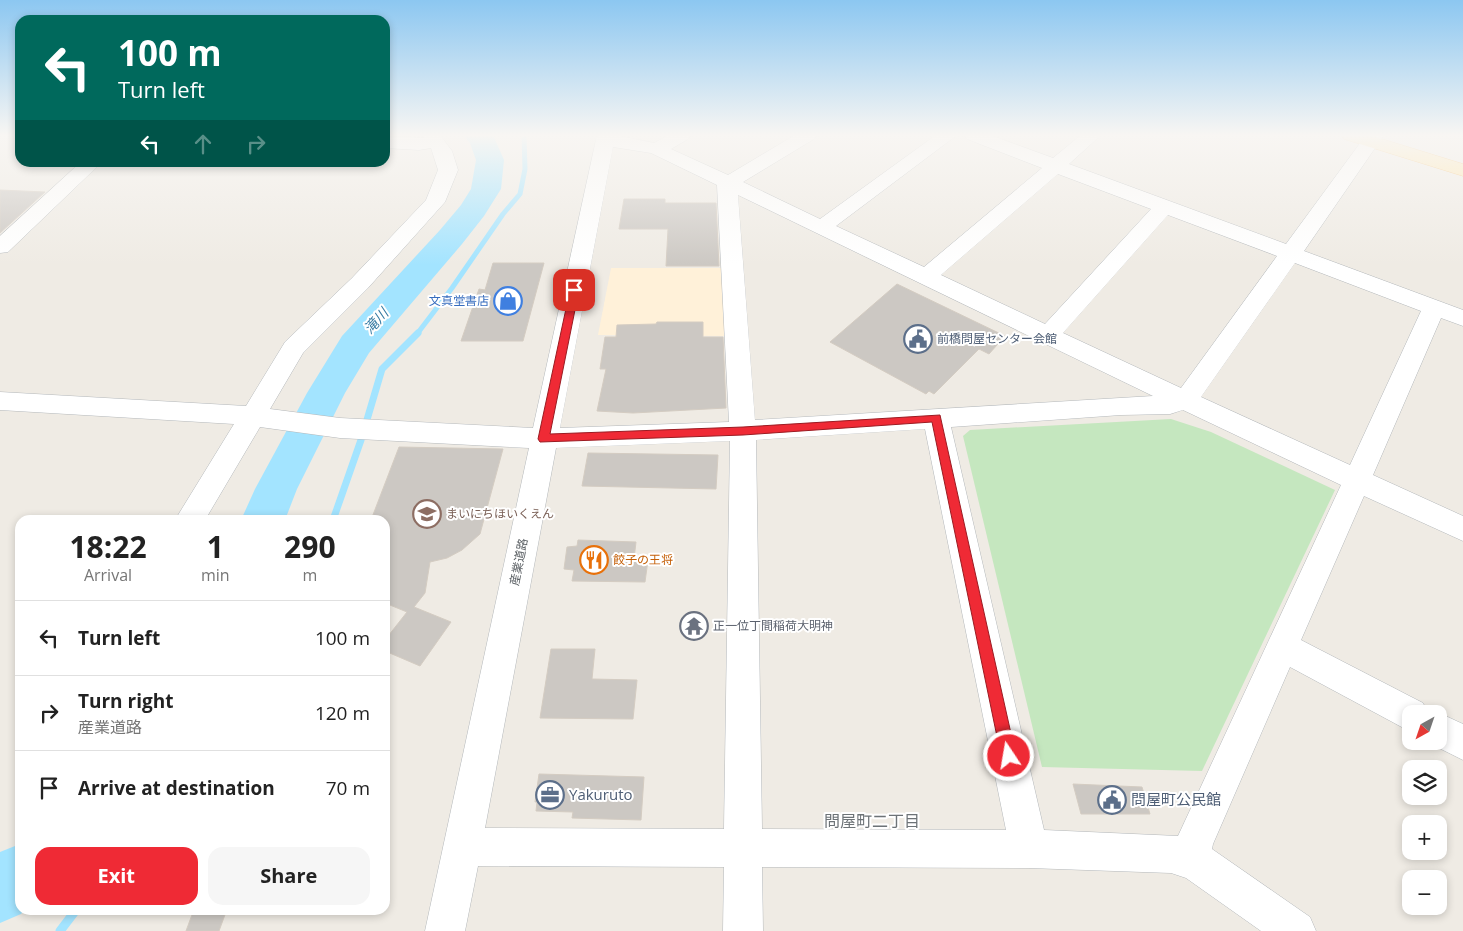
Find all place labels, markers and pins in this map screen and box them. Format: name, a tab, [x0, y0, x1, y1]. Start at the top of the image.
pin	[553, 269, 595, 311]
shop icon: 文真堂書店	[493, 286, 523, 316]
place label: 文真堂書店	[429, 292, 489, 309]
public building icon: 前橋問屋センター会館	[903, 324, 933, 354]
place label: 前橋問屋センター会館	[937, 330, 1057, 347]
school or university icon: まいにちほいくえん	[412, 499, 442, 529]
place label: まいにちほいくえん	[446, 505, 554, 522]
restaurant icon: 餃子の王将	[579, 545, 609, 575]
place label: 餃子の王将	[613, 551, 673, 568]
temple icon: 正一位丁間稲荷大明神	[679, 611, 709, 641]
place label: 正一位丁間稲荷大明神	[713, 617, 833, 634]
office icon: Yakuruto	[535, 780, 565, 810]
place label: Yakuruto	[569, 784, 633, 804]
public building icon: 問屋町公民館	[1097, 785, 1127, 815]
place label: 問屋町公民館	[1131, 789, 1221, 809]

